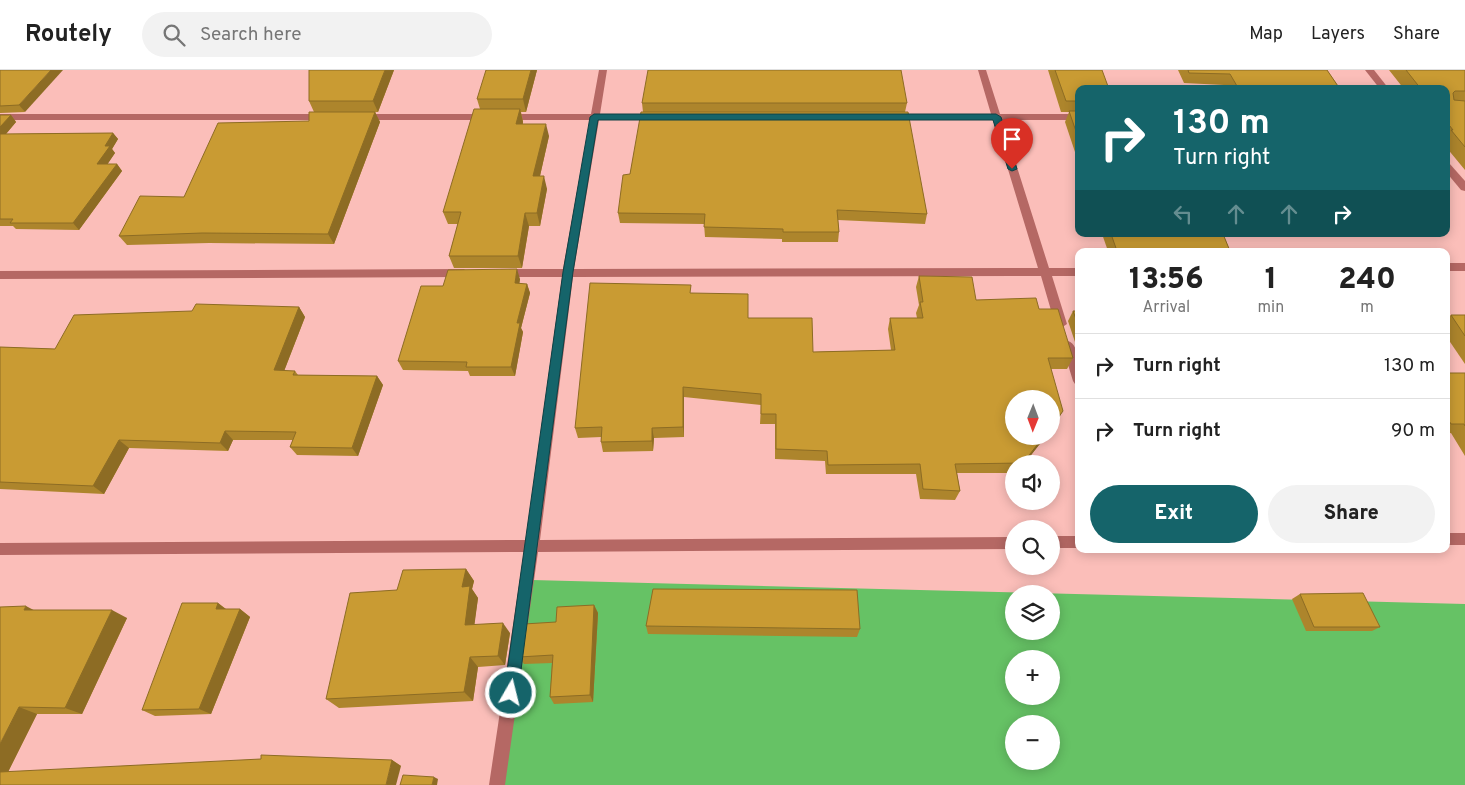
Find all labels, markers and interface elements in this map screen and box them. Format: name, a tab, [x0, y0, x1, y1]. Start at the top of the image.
search box	[142, 12, 492, 57]
text: Routely	[25, 20, 112, 50]
icon: search	[160, 21, 188, 49]
text: Search here	[200, 23, 301, 47]
text: Map	[1249, 23, 1283, 46]
text: Layers	[1311, 23, 1365, 46]
text: Share	[1393, 23, 1440, 46]
text: 130 m	[1173, 102, 1270, 146]
icon: right	[1090, 105, 1155, 170]
pin	[991, 118, 1033, 169]
icon: arrive	[998, 125, 1026, 153]
text: Turn right	[1173, 145, 1270, 172]
icon: left	[1169, 200, 1197, 228]
icon: ahead	[1222, 200, 1250, 228]
icon: ahead	[1275, 200, 1303, 228]
icon: right	[1328, 200, 1356, 228]
text: 13:56	[1129, 262, 1204, 299]
text: 1	[1265, 262, 1277, 299]
text: 240	[1338, 262, 1396, 299]
text: Arrival	[1142, 298, 1190, 318]
text: min	[1258, 298, 1284, 318]
text: m	[1360, 298, 1374, 318]
icon: right	[1090, 352, 1118, 380]
text: Turn right	[1133, 354, 1221, 378]
text: 130 m	[1384, 354, 1435, 378]
north arrow	[1005, 390, 1060, 445]
map controls	[1005, 390, 1060, 770]
icon: right	[1090, 417, 1118, 445]
text: Turn right	[1133, 419, 1221, 443]
text: 90 m	[1391, 419, 1435, 443]
button: sound	[1005, 455, 1060, 510]
button: Exit	[1090, 485, 1258, 543]
button: Share	[1268, 485, 1435, 543]
button: search	[1005, 520, 1060, 575]
button: layers	[1005, 585, 1060, 640]
button: +	[1005, 650, 1060, 705]
position arrow	[484, 666, 536, 718]
button: −	[1005, 715, 1060, 770]

